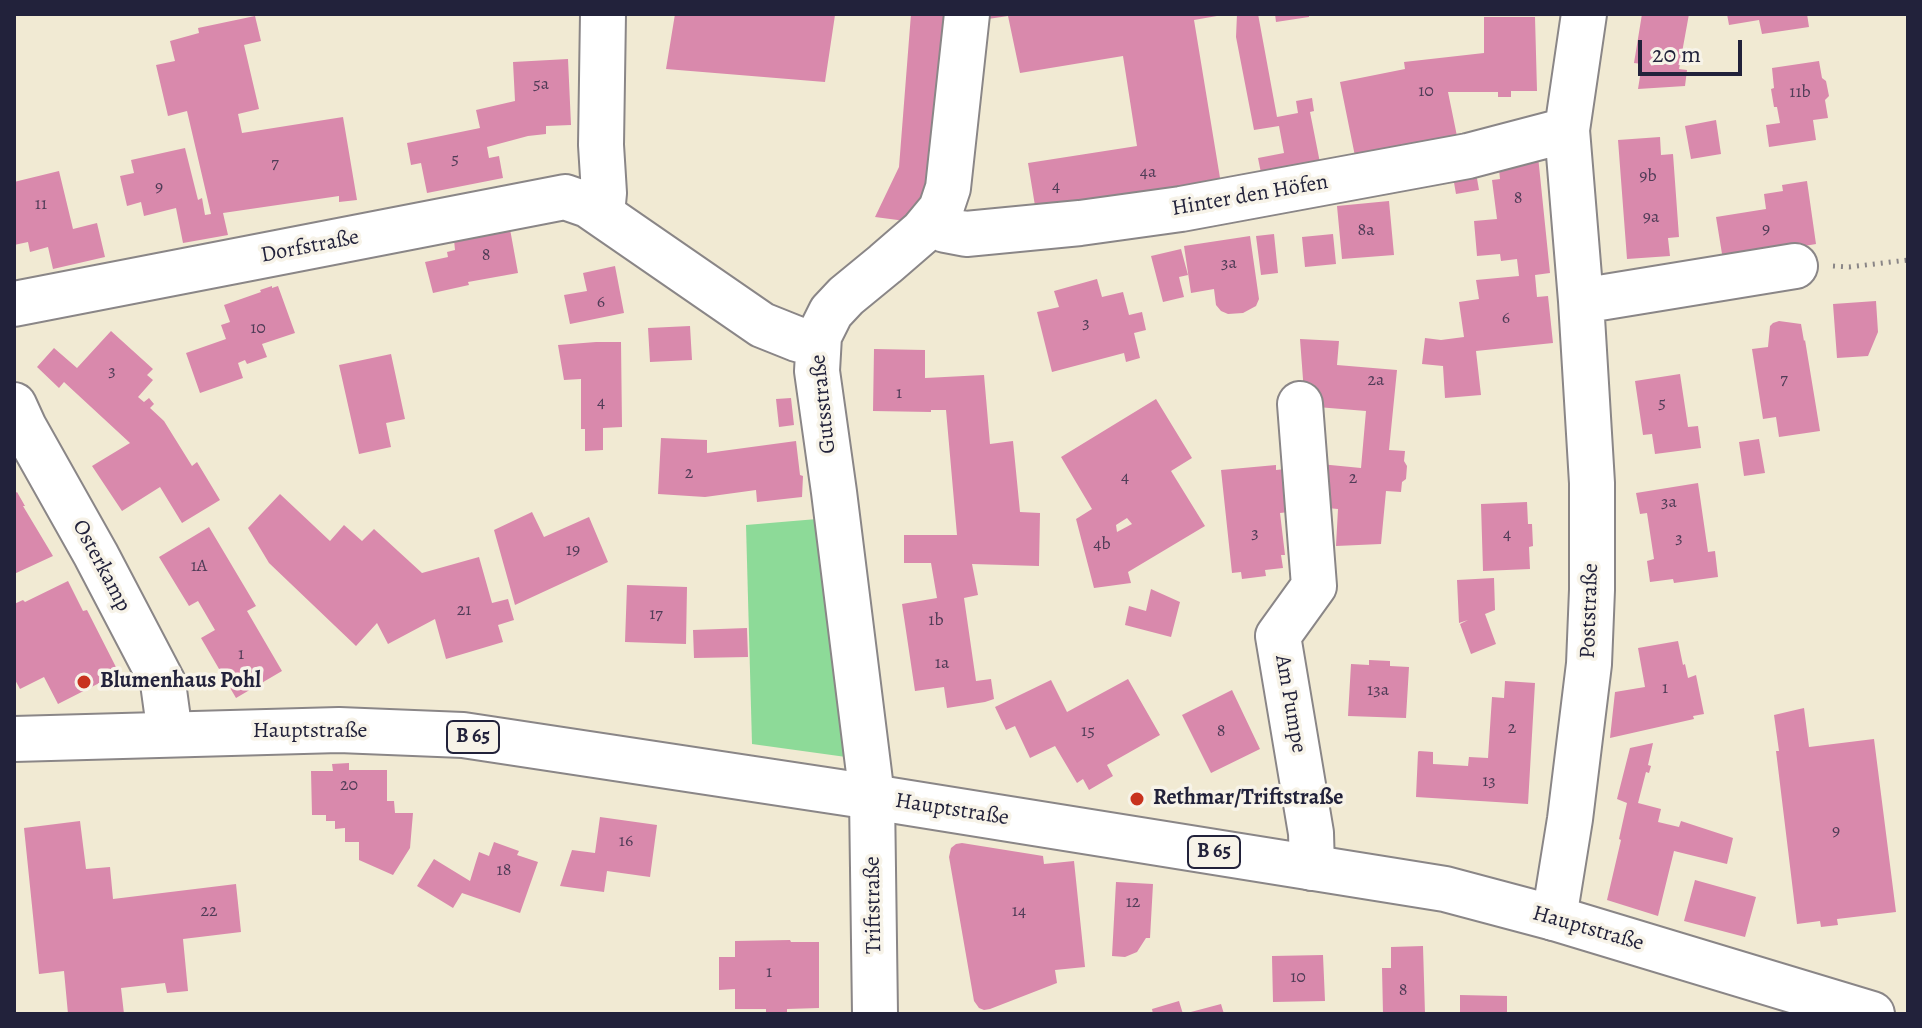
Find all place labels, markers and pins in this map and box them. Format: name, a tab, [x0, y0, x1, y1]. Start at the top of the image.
place label: Blumenhaus Pohl	[100, 669, 261, 695]
marker: Blumenhaus Pohl	[75, 673, 93, 691]
place label: Rethmar/Triftstraße	[1153, 786, 1343, 812]
marker: Rethmar/Triftstraße	[1128, 790, 1146, 808]

